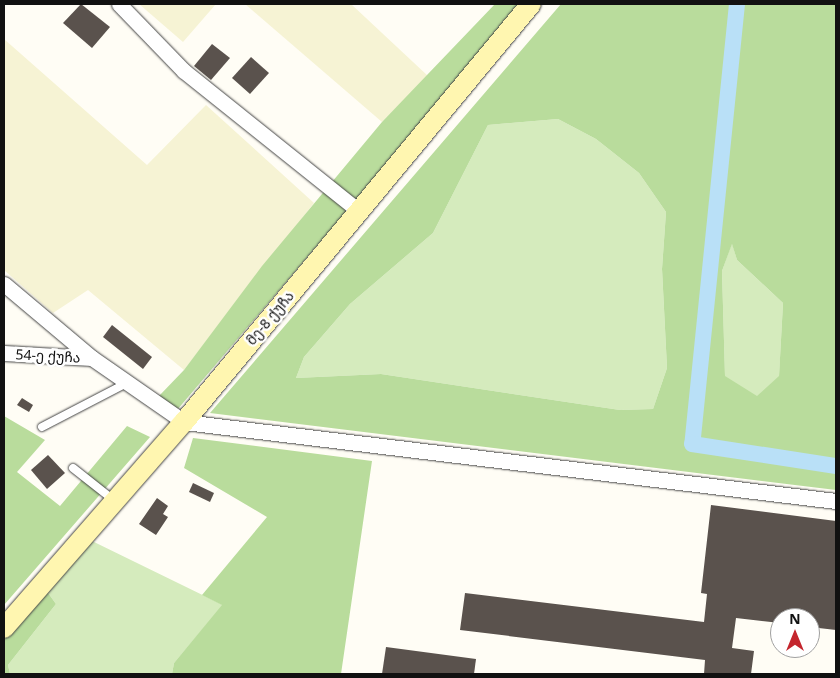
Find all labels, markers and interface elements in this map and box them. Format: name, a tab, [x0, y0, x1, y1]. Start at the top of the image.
street label: მე-8 ქუჩა	[243, 288, 297, 348]
street label: 54-ე ქუჩა	[15, 346, 81, 366]
north arrow	[770, 608, 820, 658]
text: N	[789, 609, 801, 628]

